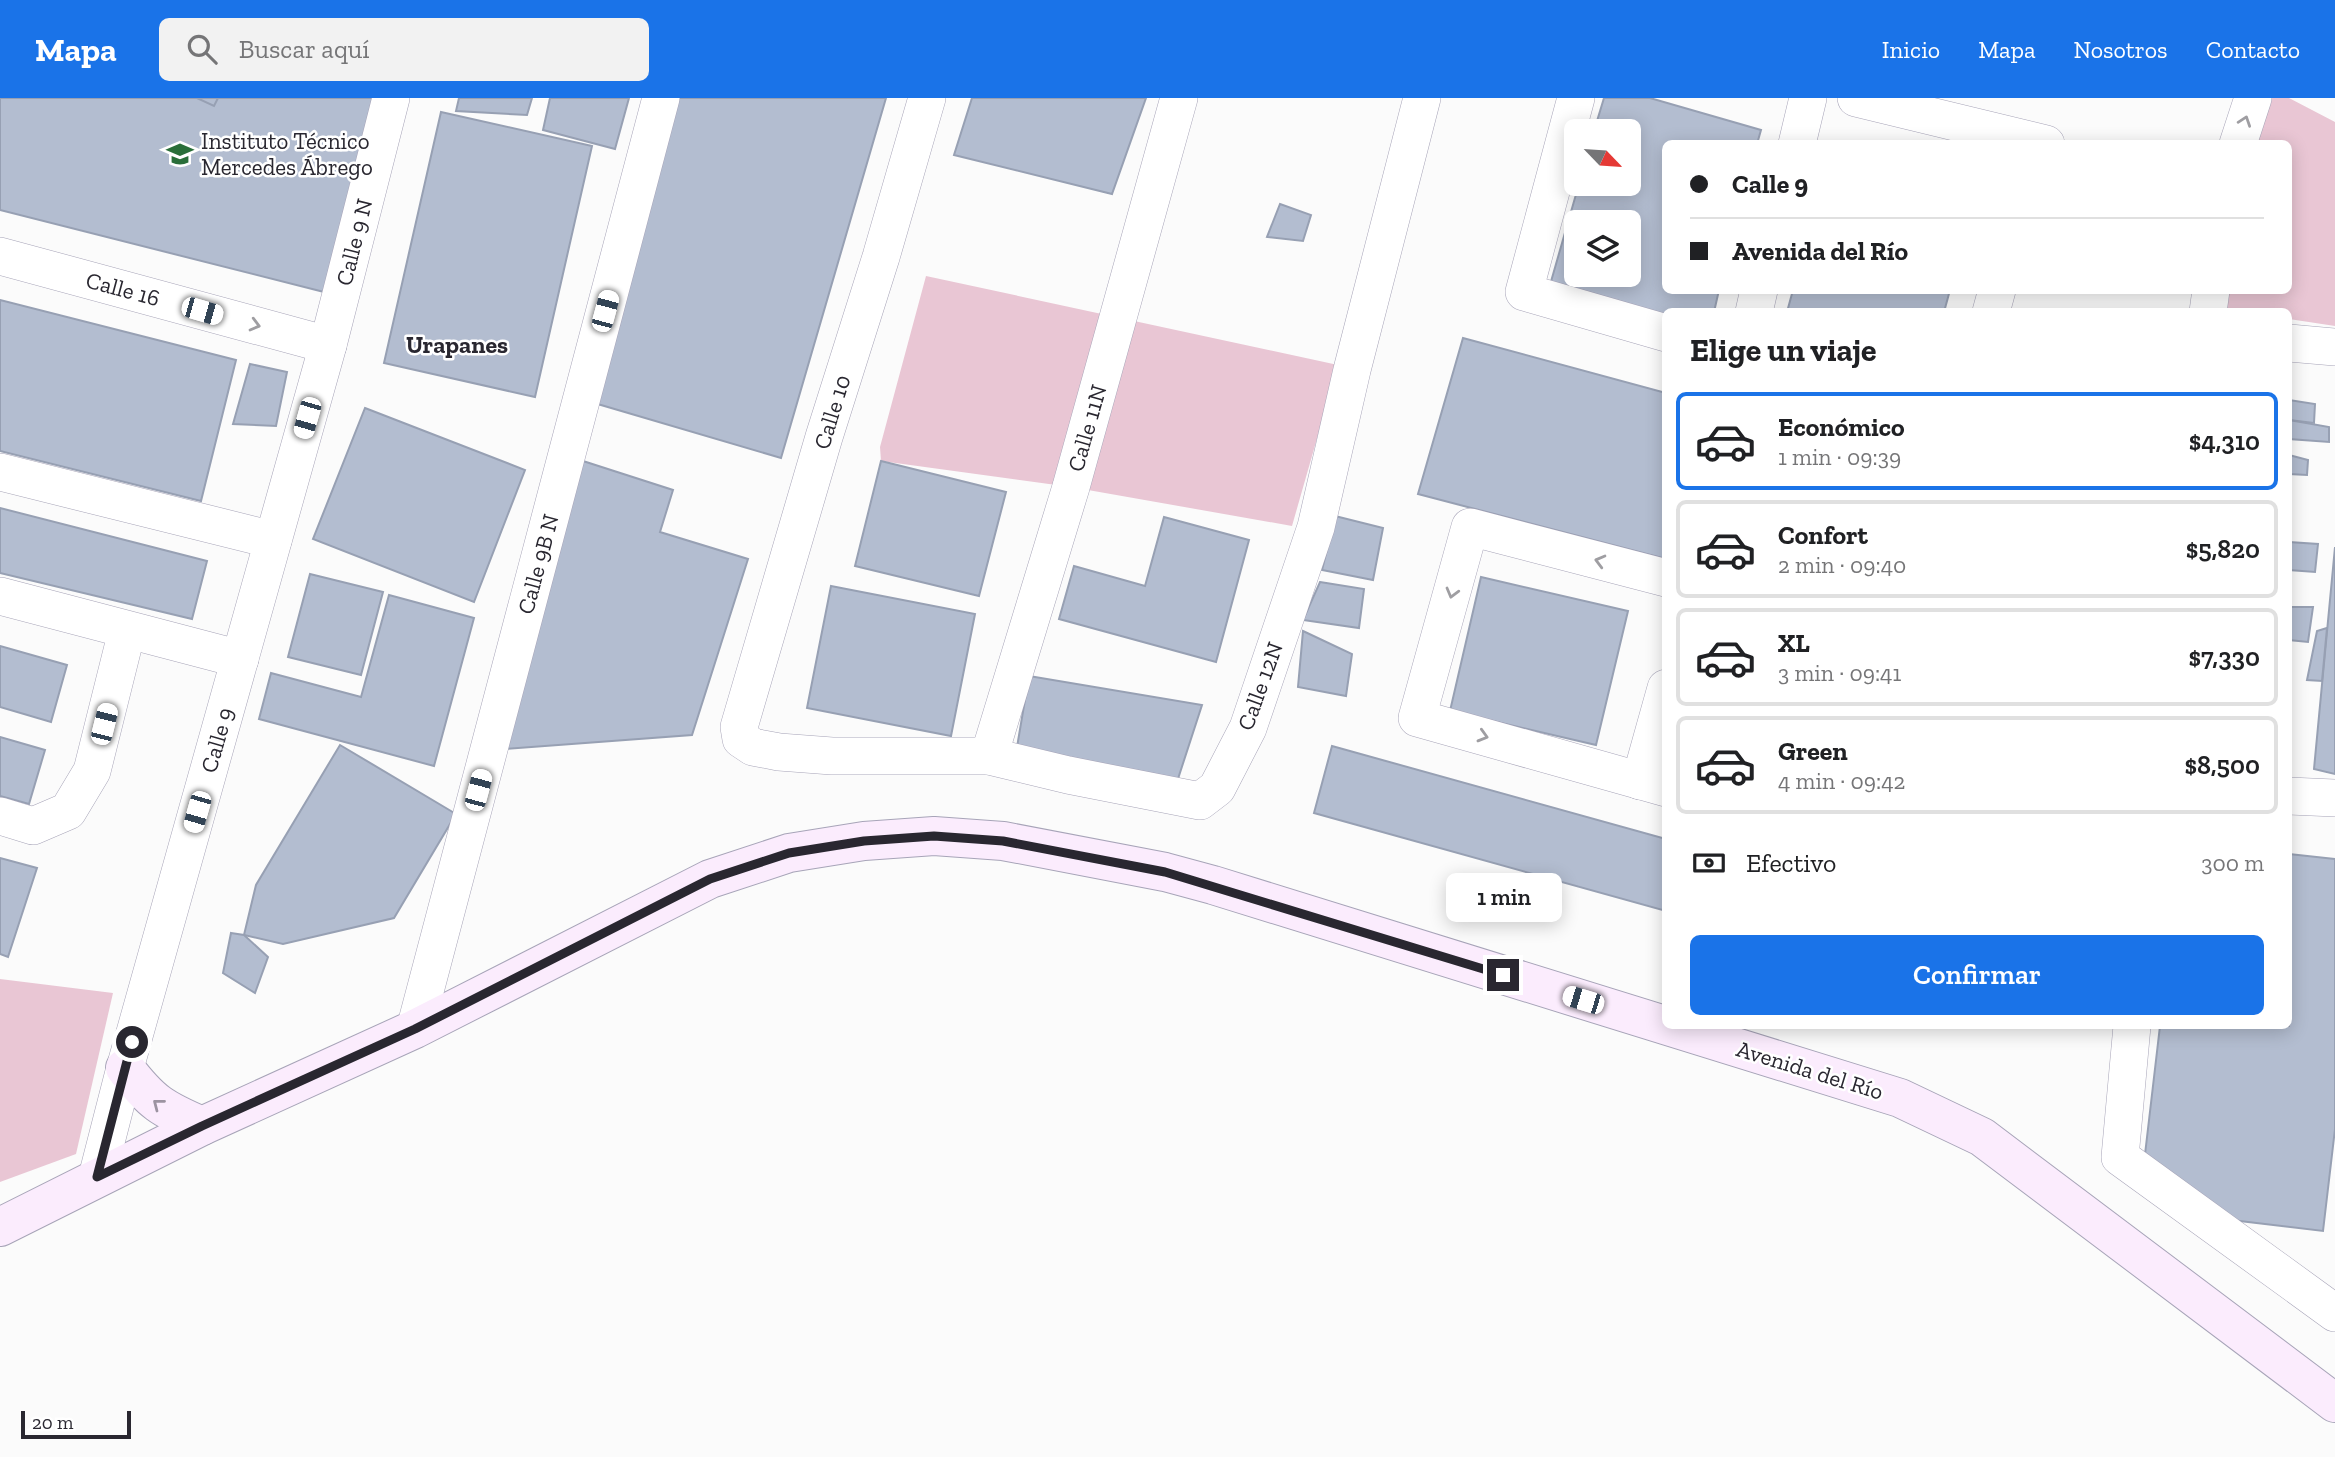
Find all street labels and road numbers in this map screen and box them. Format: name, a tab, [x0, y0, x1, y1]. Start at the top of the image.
street label: Calle 9 N	[330, 196, 378, 288]
street label: Calle 16	[83, 266, 163, 312]
street label: Calle 10	[807, 371, 857, 453]
street label: Calle 11N	[1061, 381, 1113, 475]
street label: Calle 9B N	[511, 511, 565, 617]
street label: Calle 12N	[1231, 638, 1289, 734]
street label: Calle 9	[194, 704, 240, 776]
street label: Avenida del Río	[1733, 1034, 1887, 1106]

